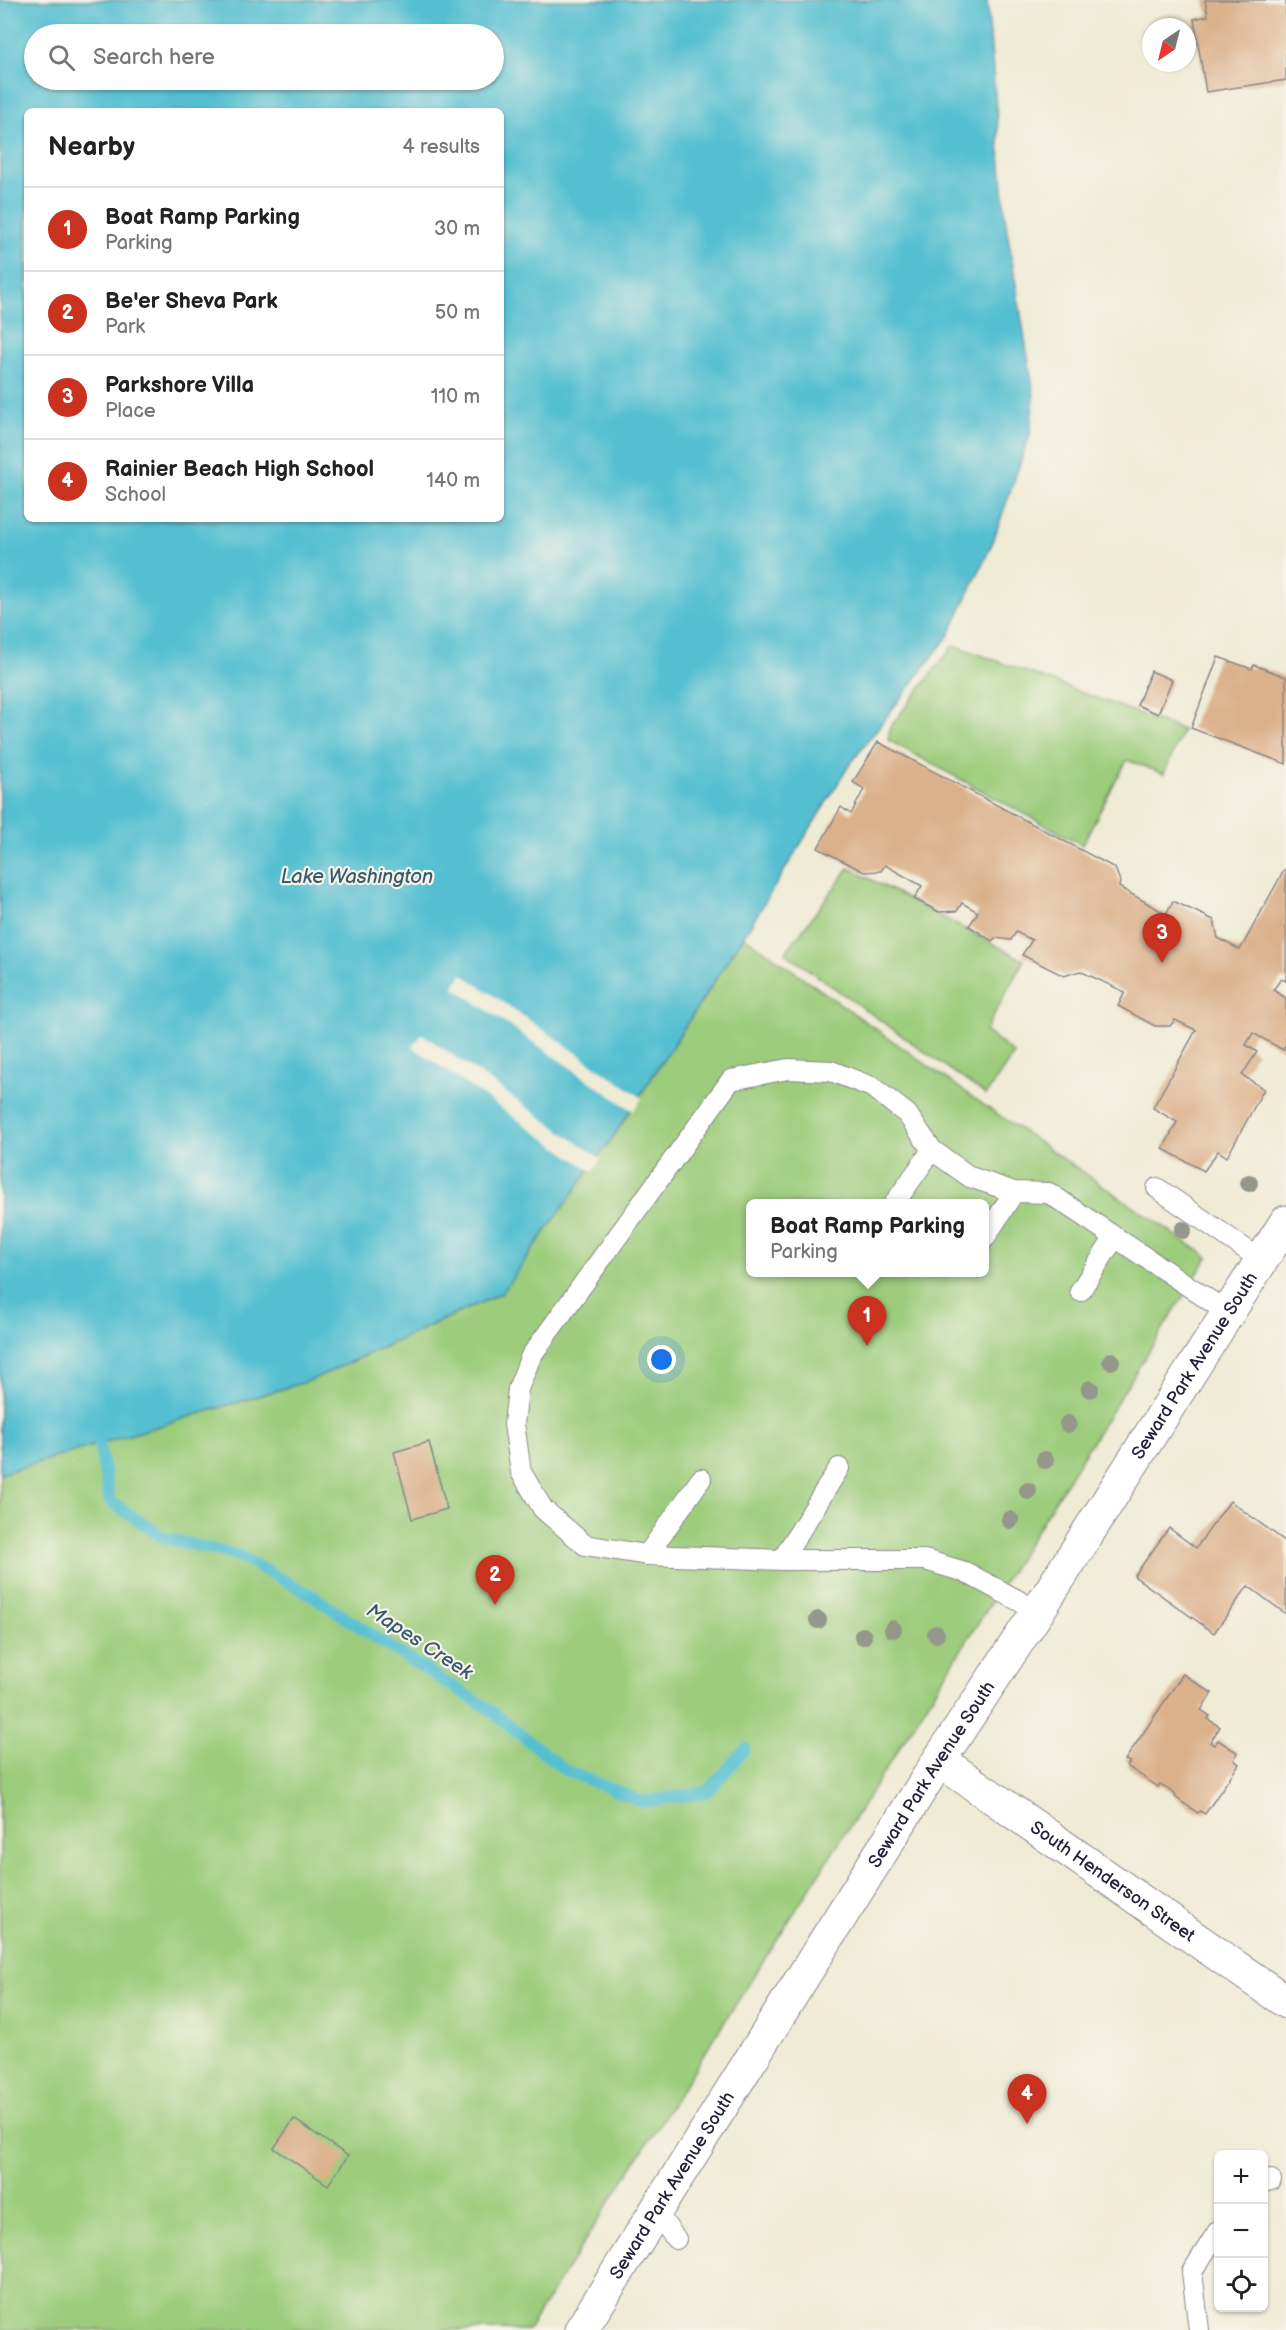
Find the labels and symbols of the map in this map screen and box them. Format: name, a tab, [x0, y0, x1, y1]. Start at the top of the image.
north arrow	[1142, 18, 1196, 72]
water label: Lake Washington	[281, 865, 433, 889]
pin: 3	[1142, 914, 1182, 963]
street label: Seward Park Avenue South	[1128, 1269, 1262, 1463]
pin: 1	[848, 1296, 886, 1346]
your location	[647, 1345, 676, 1374]
pin: 2	[476, 1556, 514, 1605]
water label: Mapes Creek	[362, 1599, 478, 1686]
street label: Seward Park Avenue South	[864, 1677, 999, 1872]
street label: South Henderson Street	[1026, 1817, 1199, 1947]
pin: 4	[1008, 2074, 1046, 2124]
street label: Seward Park Avenue South	[606, 2088, 739, 2283]

